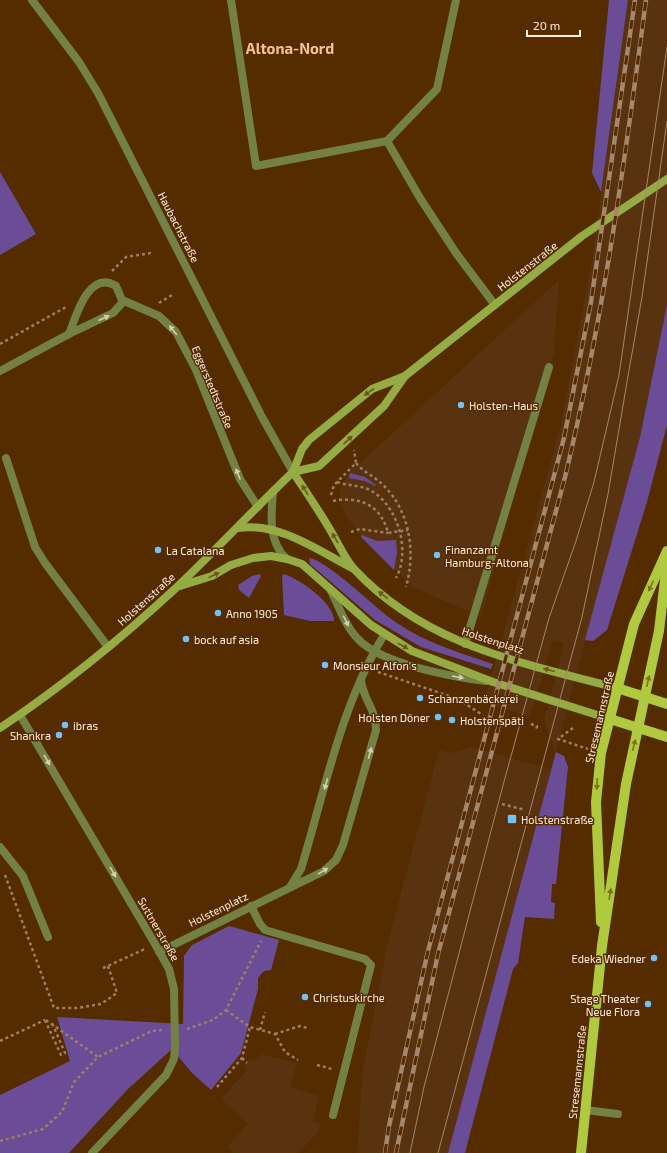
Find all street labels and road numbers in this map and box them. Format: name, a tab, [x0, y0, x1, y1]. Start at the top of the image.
street label: Haubachstraße	[156, 190, 202, 264]
street label: Holstenstraße	[494, 239, 560, 293]
street label: Eggerstedtstraße	[190, 344, 236, 430]
street label: Holstenstraße	[115, 570, 177, 628]
street label: Holstenplatz	[460, 624, 526, 656]
street label: Stresemannstraße	[582, 670, 616, 764]
street label: Holstenplatz	[186, 889, 250, 929]
street label: Suttnerstraße	[136, 895, 182, 963]
street label: Stresemannstraße	[566, 1024, 588, 1119]

